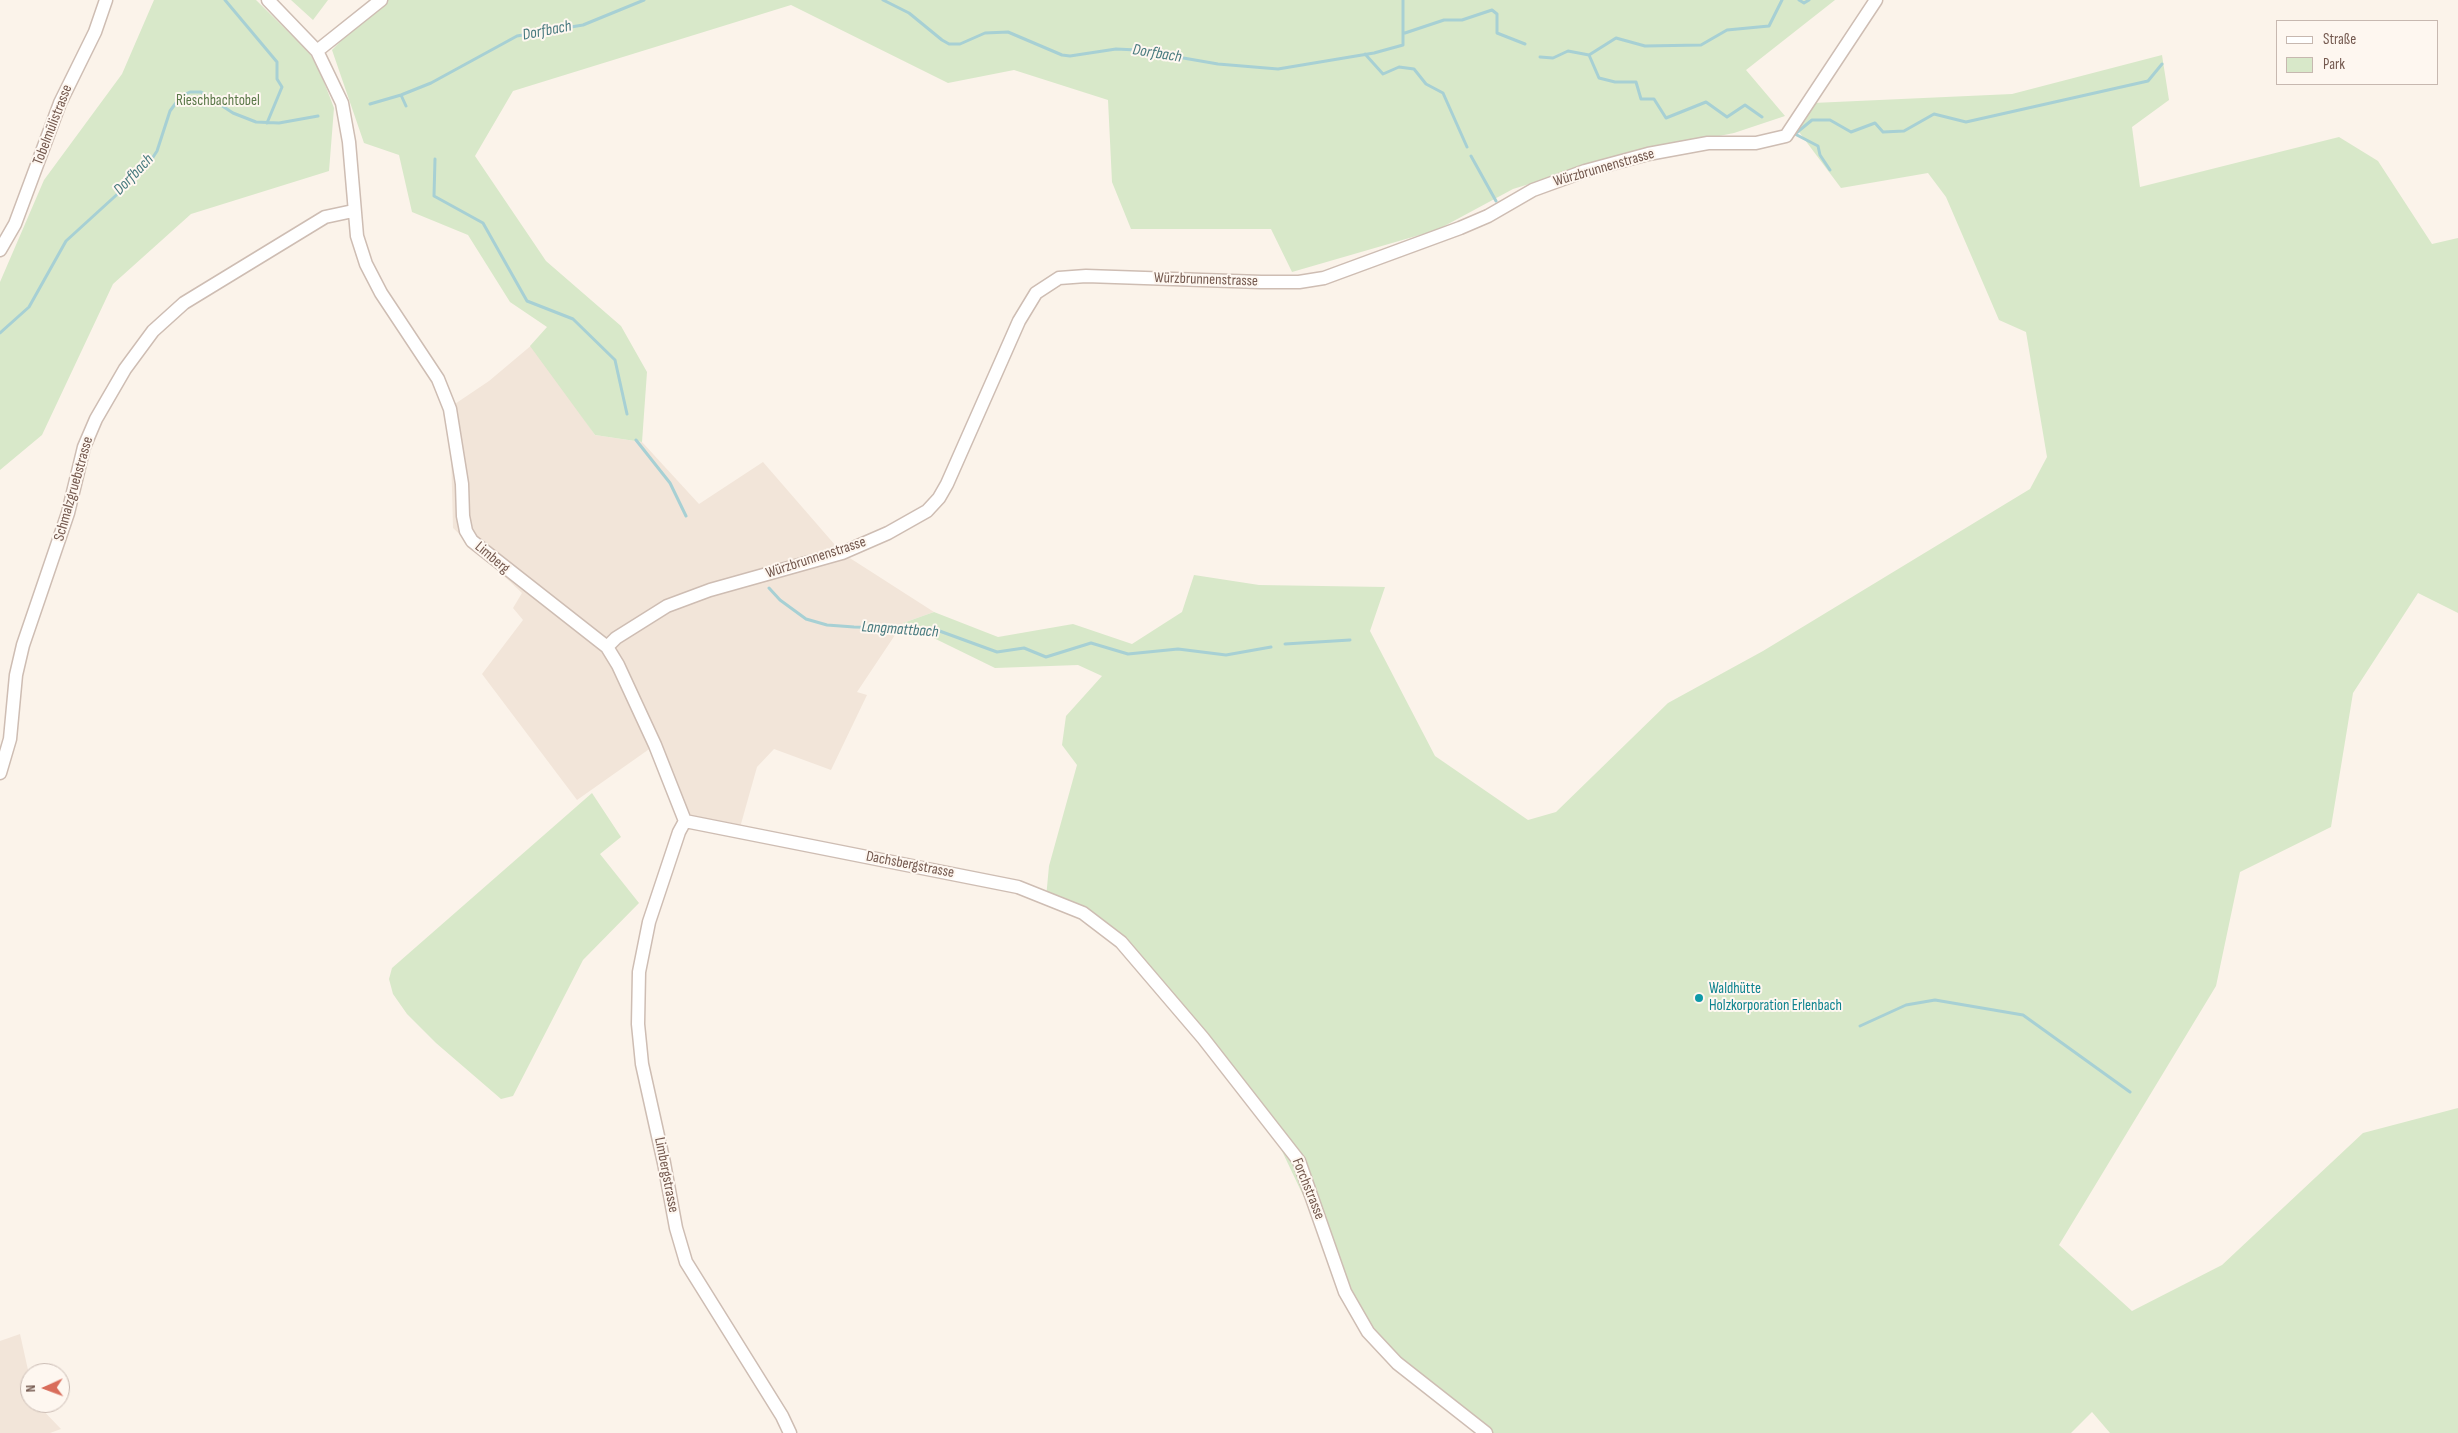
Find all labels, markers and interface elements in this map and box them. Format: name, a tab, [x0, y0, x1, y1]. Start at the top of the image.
water label: Dorfbach	[521, 17, 573, 45]
legend	[2276, 20, 2438, 85]
text: Straße	[2323, 30, 2356, 49]
water label: Dorfbach	[1131, 41, 1183, 67]
text: Park	[2323, 55, 2345, 74]
street label: Tobelmülistrasse	[29, 82, 77, 168]
park label: Rieschbachtobel	[176, 92, 260, 110]
street label: Würzbrunnenstrasse	[1551, 145, 1657, 191]
water label: Dorfbach	[110, 151, 158, 199]
street label: Würzbrunnenstrasse	[1154, 269, 1258, 291]
street label: Schmalzgruebstrasse	[51, 435, 97, 543]
street label: Würzbrunnenstrasse	[764, 533, 868, 583]
street label: Limberg	[471, 538, 513, 578]
water label: Langmattbach	[861, 618, 939, 642]
street label: Dachsbergstrasse	[864, 848, 956, 882]
place label: Waldhütte Holzkorporation Erlenbach	[1709, 980, 1842, 1015]
marker: Waldhütte Holzkorporation Erlenbach	[1693, 992, 1705, 1004]
street label: Limbergstrasse	[650, 1136, 682, 1214]
street label: Forchstrasse	[1288, 1156, 1328, 1222]
north arrow	[20, 1363, 70, 1413]
text: N	[22, 1384, 39, 1393]

